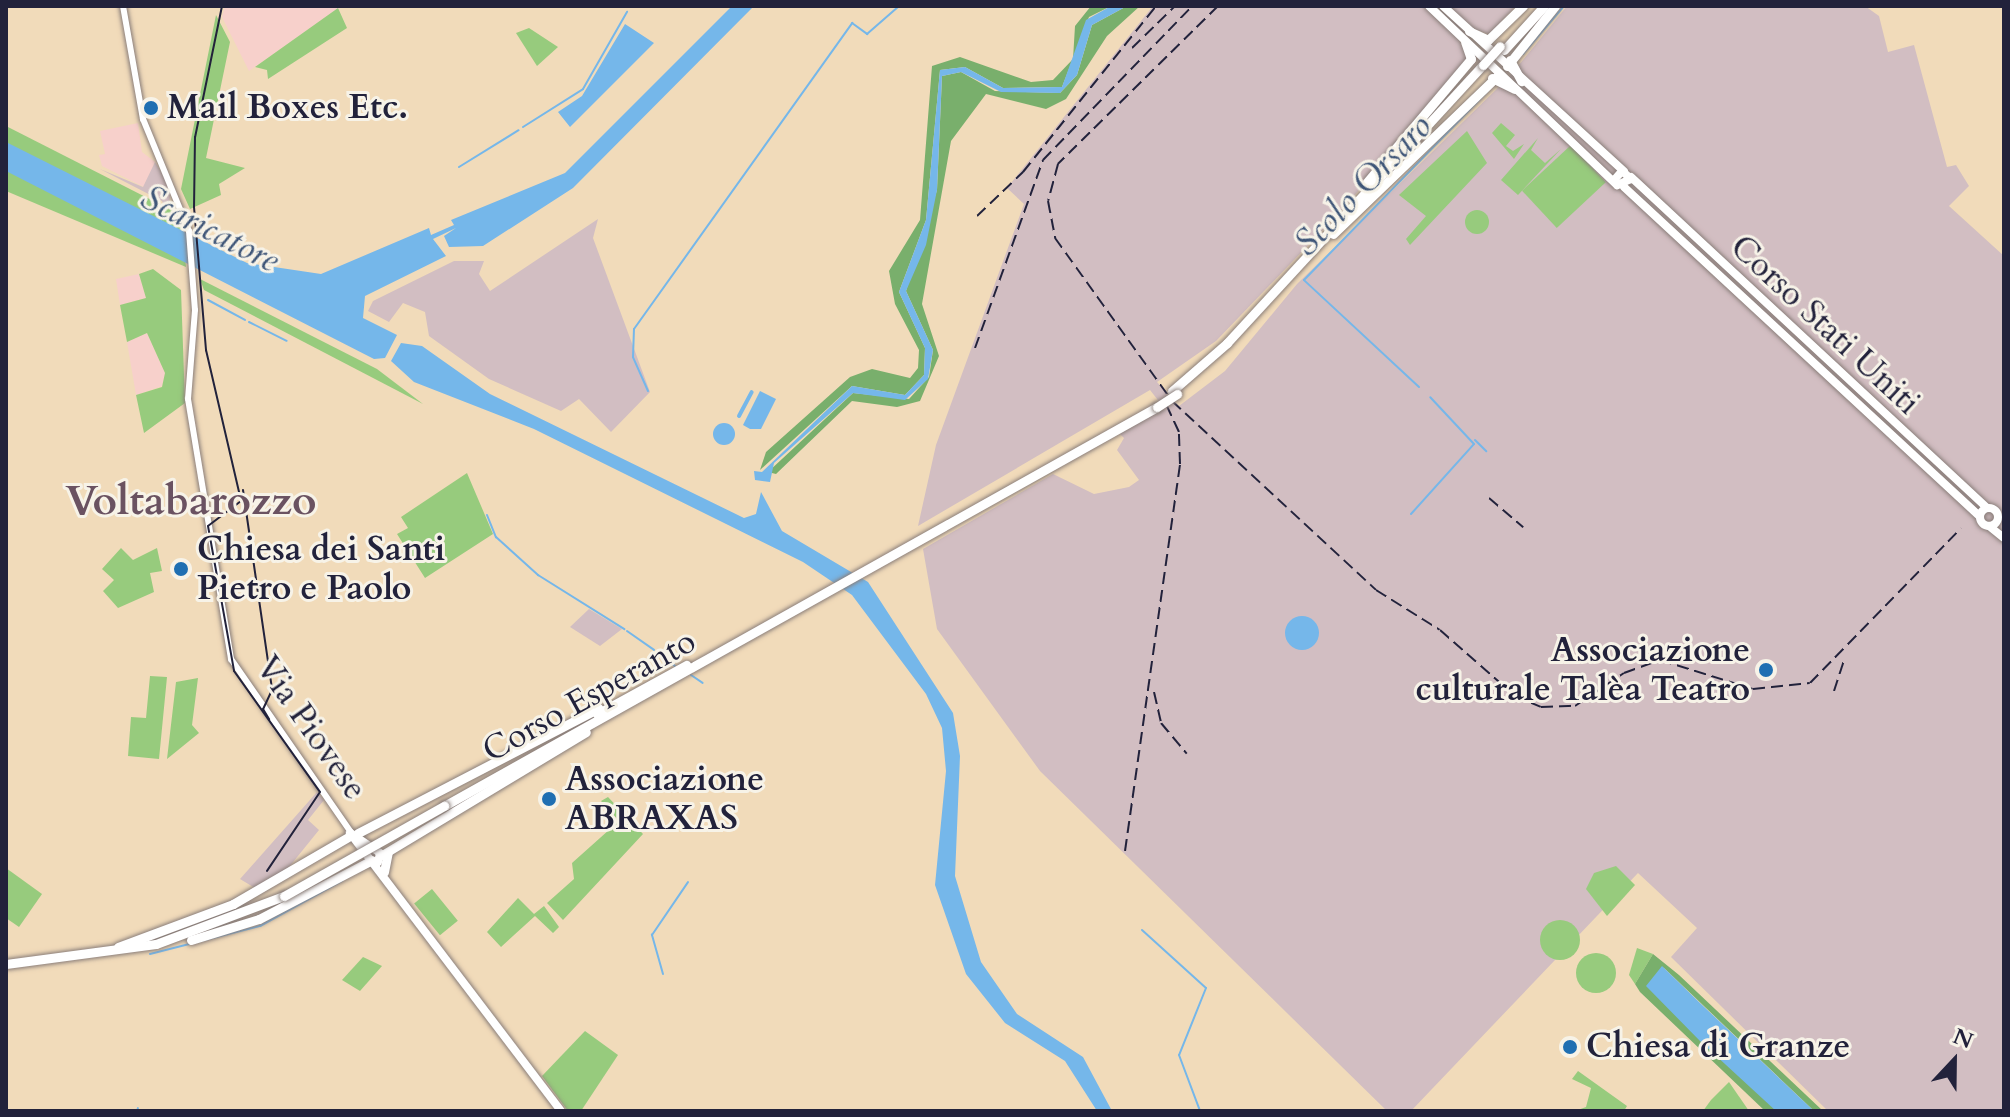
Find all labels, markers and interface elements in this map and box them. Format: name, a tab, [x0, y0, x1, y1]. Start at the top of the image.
place label: Mail Boxes Etc.	[167, 88, 408, 128]
marker: Mail Boxes Etc.	[142, 99, 160, 117]
water label: Scolo Orsaro	[1285, 105, 1441, 265]
water label: Scaricatore	[134, 176, 286, 282]
street label: Corso Stati Uniti	[1722, 227, 1928, 423]
district label: Voltabarozzo	[66, 476, 316, 526]
place label: Chiesa dei Santi Pietro e Paolo	[197, 529, 445, 608]
marker: Chiesa dei Santi Pietro e Paolo	[172, 560, 190, 578]
street label: Corso Esperanto	[475, 621, 703, 771]
place label: Associazione culturale Talèa Teatro	[1415, 630, 1750, 710]
street label: Via Piovese	[247, 648, 375, 808]
marker: Associazione culturale Talèa Teatro	[1757, 661, 1775, 679]
place label: Associazione ABRAXAS	[565, 759, 764, 838]
marker: Associazione ABRAXAS	[540, 790, 558, 808]
north arrow	[1914, 1021, 1994, 1101]
text: N	[1949, 1021, 1977, 1056]
place label: Chiesa di Granze	[1586, 1027, 1850, 1067]
marker: Chiesa di Granze	[1561, 1038, 1579, 1056]

